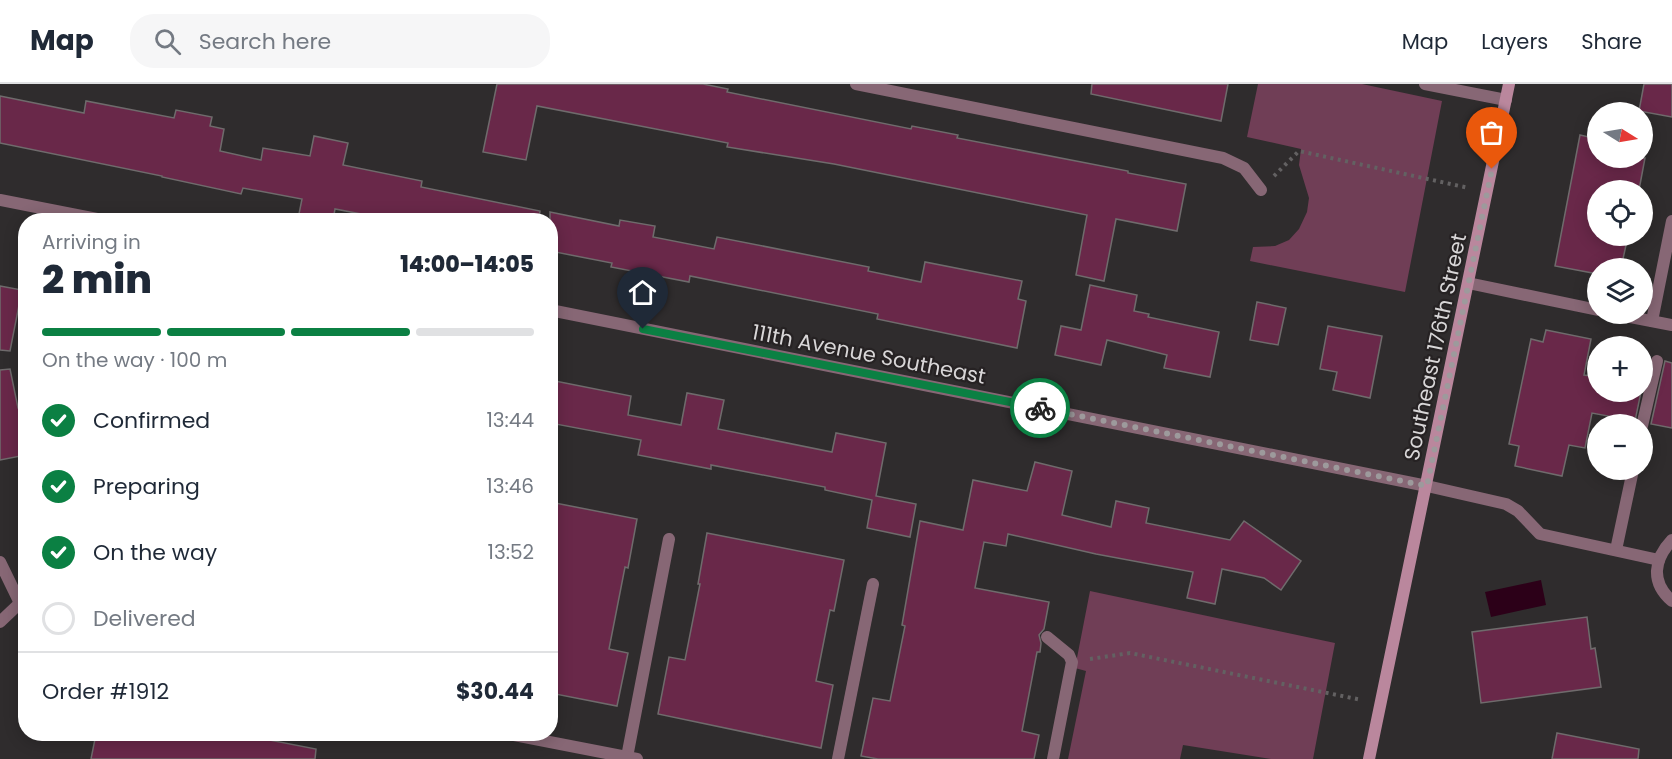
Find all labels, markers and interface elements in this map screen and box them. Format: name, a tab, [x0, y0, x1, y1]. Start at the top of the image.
search box	[130, 14, 550, 68]
text: Map	[30, 21, 94, 60]
icon: search	[151, 25, 184, 58]
text: Search here	[199, 26, 331, 57]
text: Map	[1402, 27, 1448, 56]
text: Layers	[1481, 27, 1548, 56]
text: Share	[1581, 27, 1642, 56]
north arrow	[1587, 102, 1653, 168]
map controls	[1587, 102, 1653, 480]
pin	[1466, 107, 1517, 169]
icon: bag	[1475, 116, 1508, 149]
button: locate	[1587, 180, 1653, 246]
text: Arriving in	[42, 228, 141, 256]
street label: Southeast 176th Street	[1397, 231, 1473, 463]
text: 14:00–14:05	[400, 249, 534, 280]
text: 2 min	[42, 252, 152, 307]
button: layers	[1587, 258, 1653, 324]
pin	[617, 267, 668, 329]
icon: home	[626, 276, 659, 309]
street label: 111th Avenue Southeast	[750, 317, 988, 391]
button: +	[1587, 336, 1653, 402]
text: On the way · 100 m	[42, 346, 227, 374]
courier	[1010, 378, 1070, 438]
icon: bike	[1024, 392, 1057, 425]
icon: check	[42, 404, 75, 437]
text: Confirmed	[93, 405, 210, 436]
text: 13:44	[486, 406, 534, 434]
button: −	[1587, 414, 1653, 480]
icon: check	[42, 470, 75, 503]
text: Preparing	[93, 471, 200, 502]
text: 13:46	[486, 472, 534, 500]
icon: check	[42, 536, 75, 569]
text: On the way	[93, 537, 217, 568]
text: 13:52	[488, 538, 534, 566]
text: Delivered	[93, 603, 196, 634]
text: Order #1912	[42, 676, 169, 707]
text: $30.44	[456, 676, 534, 707]

